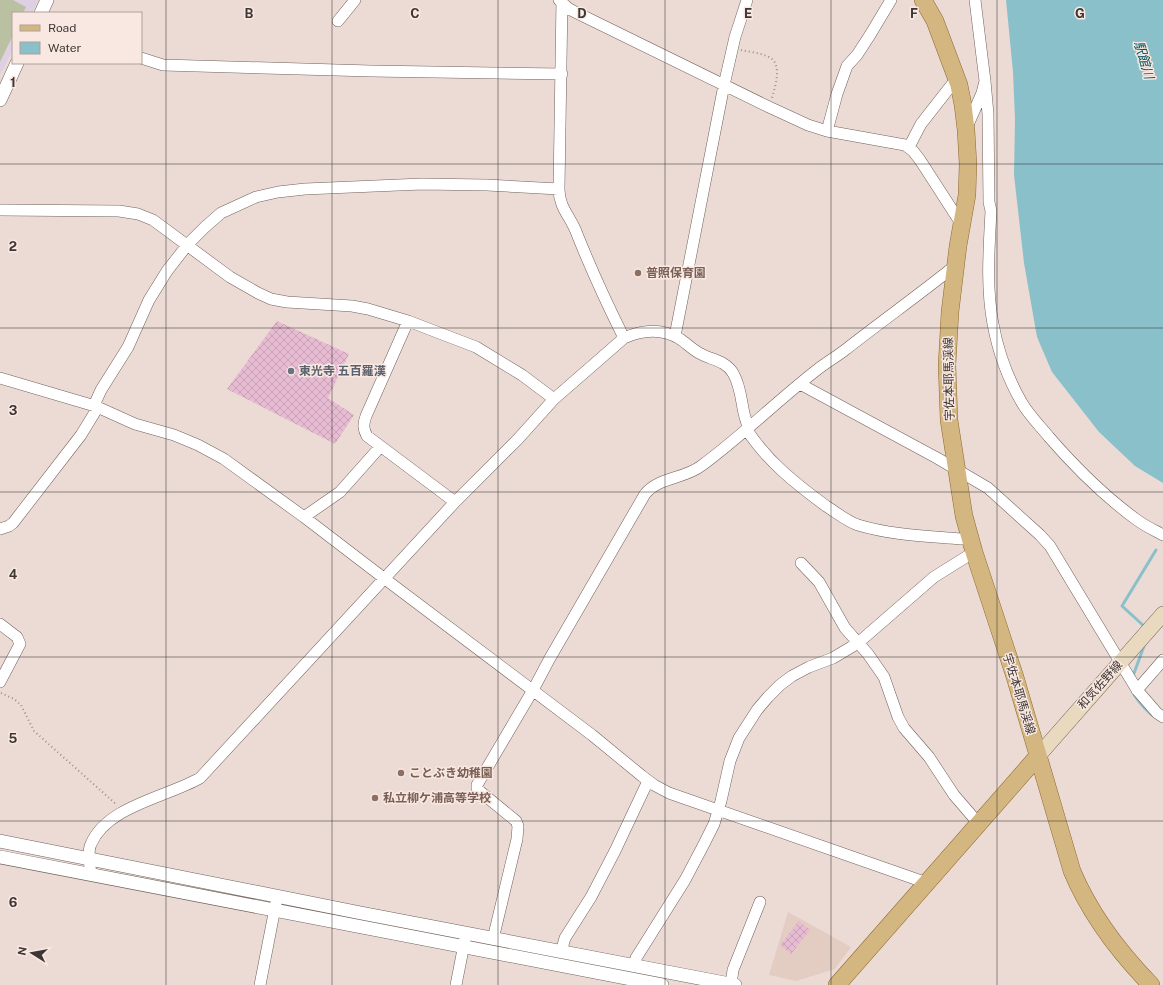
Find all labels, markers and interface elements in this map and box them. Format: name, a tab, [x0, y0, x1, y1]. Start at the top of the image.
text: B	[245, 6, 254, 21]
text: C	[410, 6, 420, 21]
text: D	[577, 6, 587, 21]
text: E	[744, 6, 752, 21]
text: F	[910, 6, 918, 21]
text: G	[1075, 6, 1085, 21]
legend	[12, 12, 142, 64]
text: Road	[48, 21, 76, 35]
water label: 駅館川	[1131, 39, 1157, 83]
text: Water	[48, 41, 82, 55]
text: 1	[10, 75, 16, 90]
text: 2	[9, 239, 17, 254]
place label: 普照保育園	[646, 266, 706, 280]
marker: 普照保育園	[633, 268, 643, 278]
street label: 宇佐本耶馬渓線	[941, 337, 957, 421]
place label: 東光寺 五百羅漢	[299, 364, 386, 378]
marker: 東光寺 五百羅漢	[286, 366, 296, 376]
text: 3	[9, 403, 18, 418]
text: 4	[9, 567, 18, 582]
street label: 宇佐本耶馬渓線	[1000, 652, 1038, 736]
street label: 和気佐野線	[1075, 658, 1125, 712]
text: 5	[9, 731, 18, 746]
place label: ことぶき幼稚園	[409, 766, 493, 780]
marker: ことぶき幼稚園	[396, 768, 406, 778]
place label: 私立柳ケ浦高等学校	[383, 791, 491, 805]
marker: 私立柳ケ浦高等学校	[370, 793, 380, 803]
text: 6	[9, 895, 18, 910]
north arrow	[12, 933, 52, 973]
text: N	[15, 946, 29, 956]

